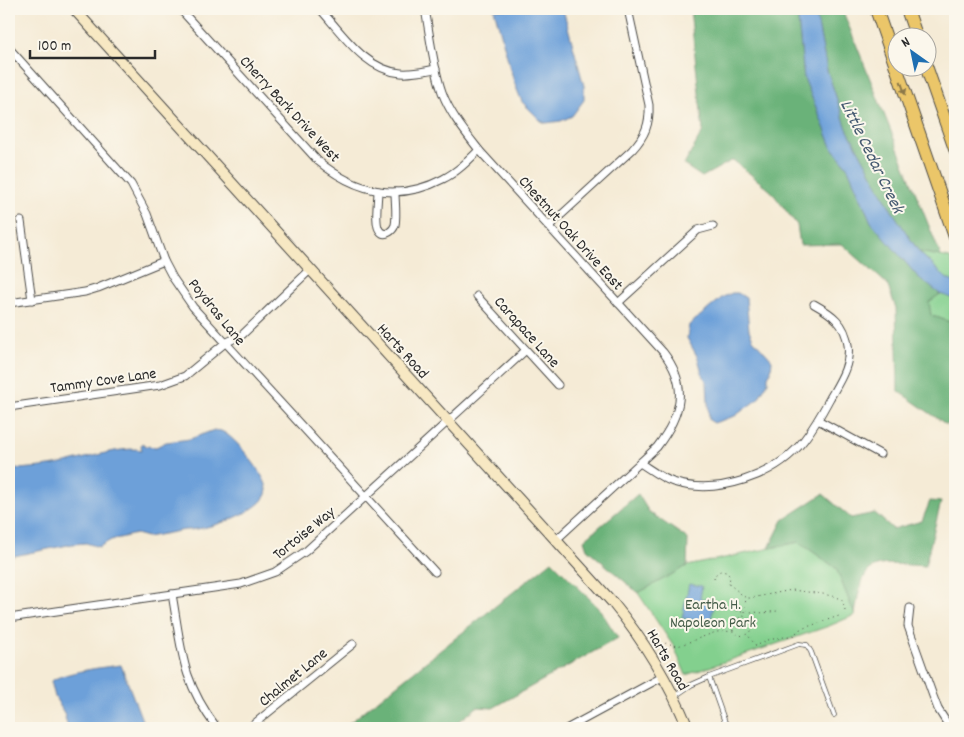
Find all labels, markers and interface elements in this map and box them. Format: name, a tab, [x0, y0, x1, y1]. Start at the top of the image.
scale bar	[30, 28, 155, 60]
north arrow	[886, 28, 936, 78]
text: N	[898, 32, 914, 53]
text: 100 m	[38, 36, 71, 58]
street label: Cherry Bark Drive West	[233, 51, 345, 168]
one-way arrow	[899, 81, 907, 96]
water label: Little Cedar Creek	[832, 96, 910, 220]
street label: Chestnut Oak Drive East	[512, 171, 628, 296]
street label: Poydras Lane	[182, 274, 250, 351]
street label: Carapace Lane	[488, 292, 565, 374]
street label: Harts Road	[371, 319, 433, 385]
street label: Tammy Cove Lane	[49, 363, 158, 400]
street label: Tortoise Way	[268, 501, 341, 566]
park label: Eartha H. Napoleon Park	[670, 594, 756, 635]
street label: Harts Road	[640, 625, 694, 695]
street label: Chalmet Lane	[254, 643, 333, 713]

